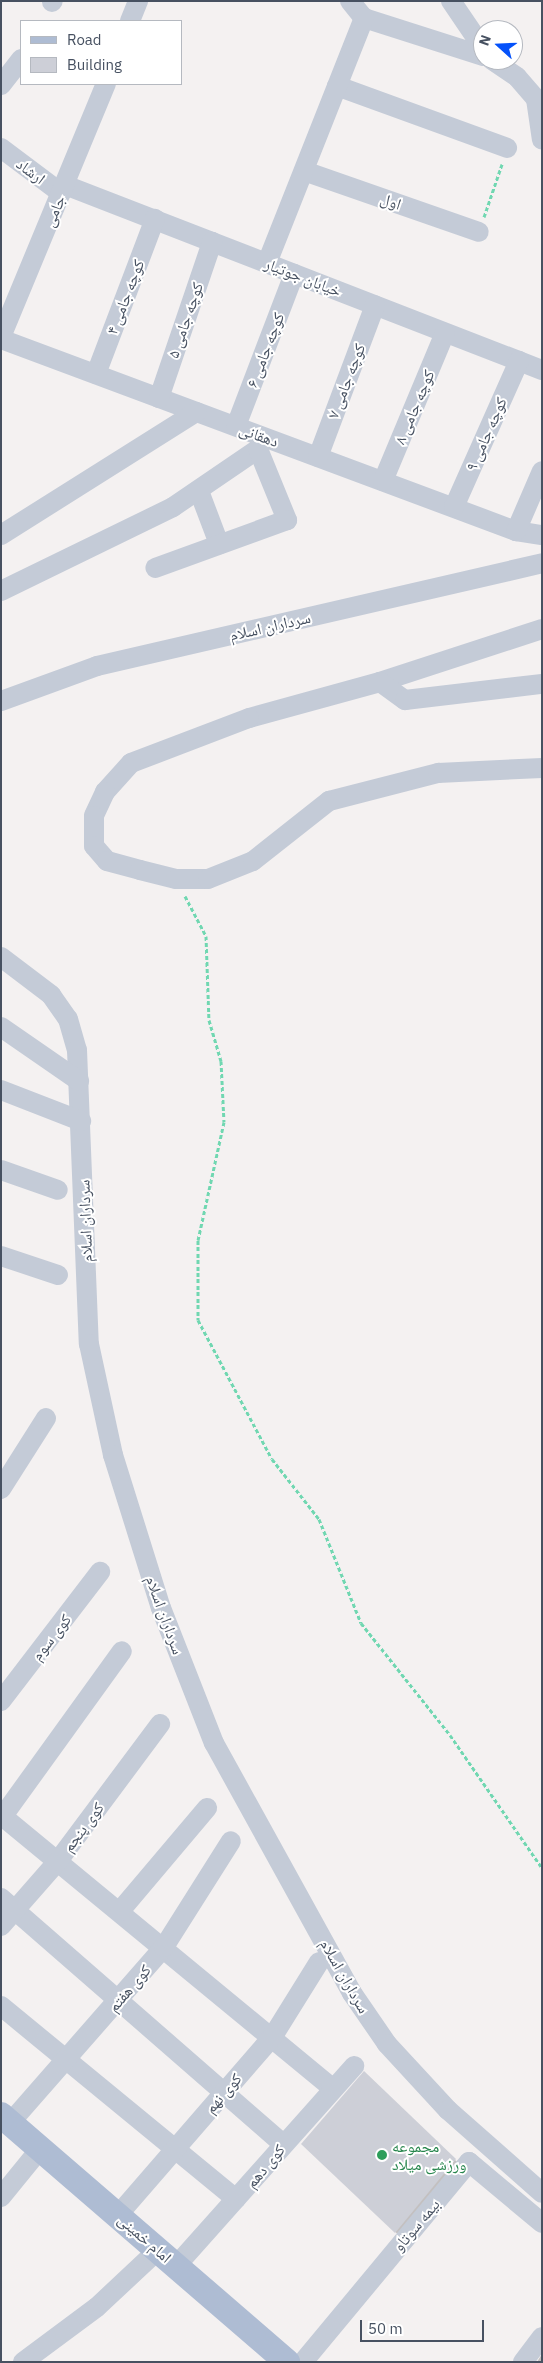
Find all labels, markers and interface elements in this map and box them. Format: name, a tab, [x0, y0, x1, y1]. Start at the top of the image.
legend	[20, 20, 182, 85]
north arrow	[473, 20, 523, 70]
text: Road	[67, 30, 102, 49]
text: N	[475, 32, 495, 48]
text: Building	[67, 55, 122, 74]
street label: ارشاد	[13, 154, 49, 188]
street label: اول	[378, 189, 404, 213]
street label: جامی	[39, 192, 69, 230]
street label: خیابان جوتیار	[262, 254, 344, 300]
street label: کوچه جامی ۴	[102, 257, 148, 337]
street label: کوچه جامی ۵	[163, 280, 207, 360]
street label: کوچه جامی ۶	[242, 310, 288, 390]
street label: کوچه جامی ۷	[323, 341, 369, 421]
street label: کوچه جامی ۸	[390, 367, 438, 447]
street label: کوچه جامی ۹	[461, 394, 511, 474]
street label: دهقانی	[237, 419, 281, 451]
street label: سرداران اسلام	[228, 607, 312, 645]
street label: سرداران اسلام	[74, 1179, 96, 1263]
street label: سرداران اسلام	[142, 1573, 188, 1657]
street label: کوی سوم	[27, 1610, 75, 1664]
street label: کوی پنجم	[58, 1798, 108, 1856]
street label: سرداران اسلام	[316, 1935, 374, 2017]
street label: کوی هفتم	[103, 1960, 155, 2016]
street label: کوی نهم	[200, 2069, 246, 2117]
place label: مجموعه ورزشی میلاد	[392, 2136, 467, 2174]
street label: کوی دهم	[241, 2140, 289, 2192]
marker: مجموعه ورزشی میلاد	[376, 2149, 388, 2161]
street label: بیمه سوتاو	[388, 2195, 444, 2255]
street label: امام خمینی	[114, 2209, 176, 2267]
scale bar	[363, 2310, 487, 2342]
text: 50 m	[368, 2319, 403, 2338]

